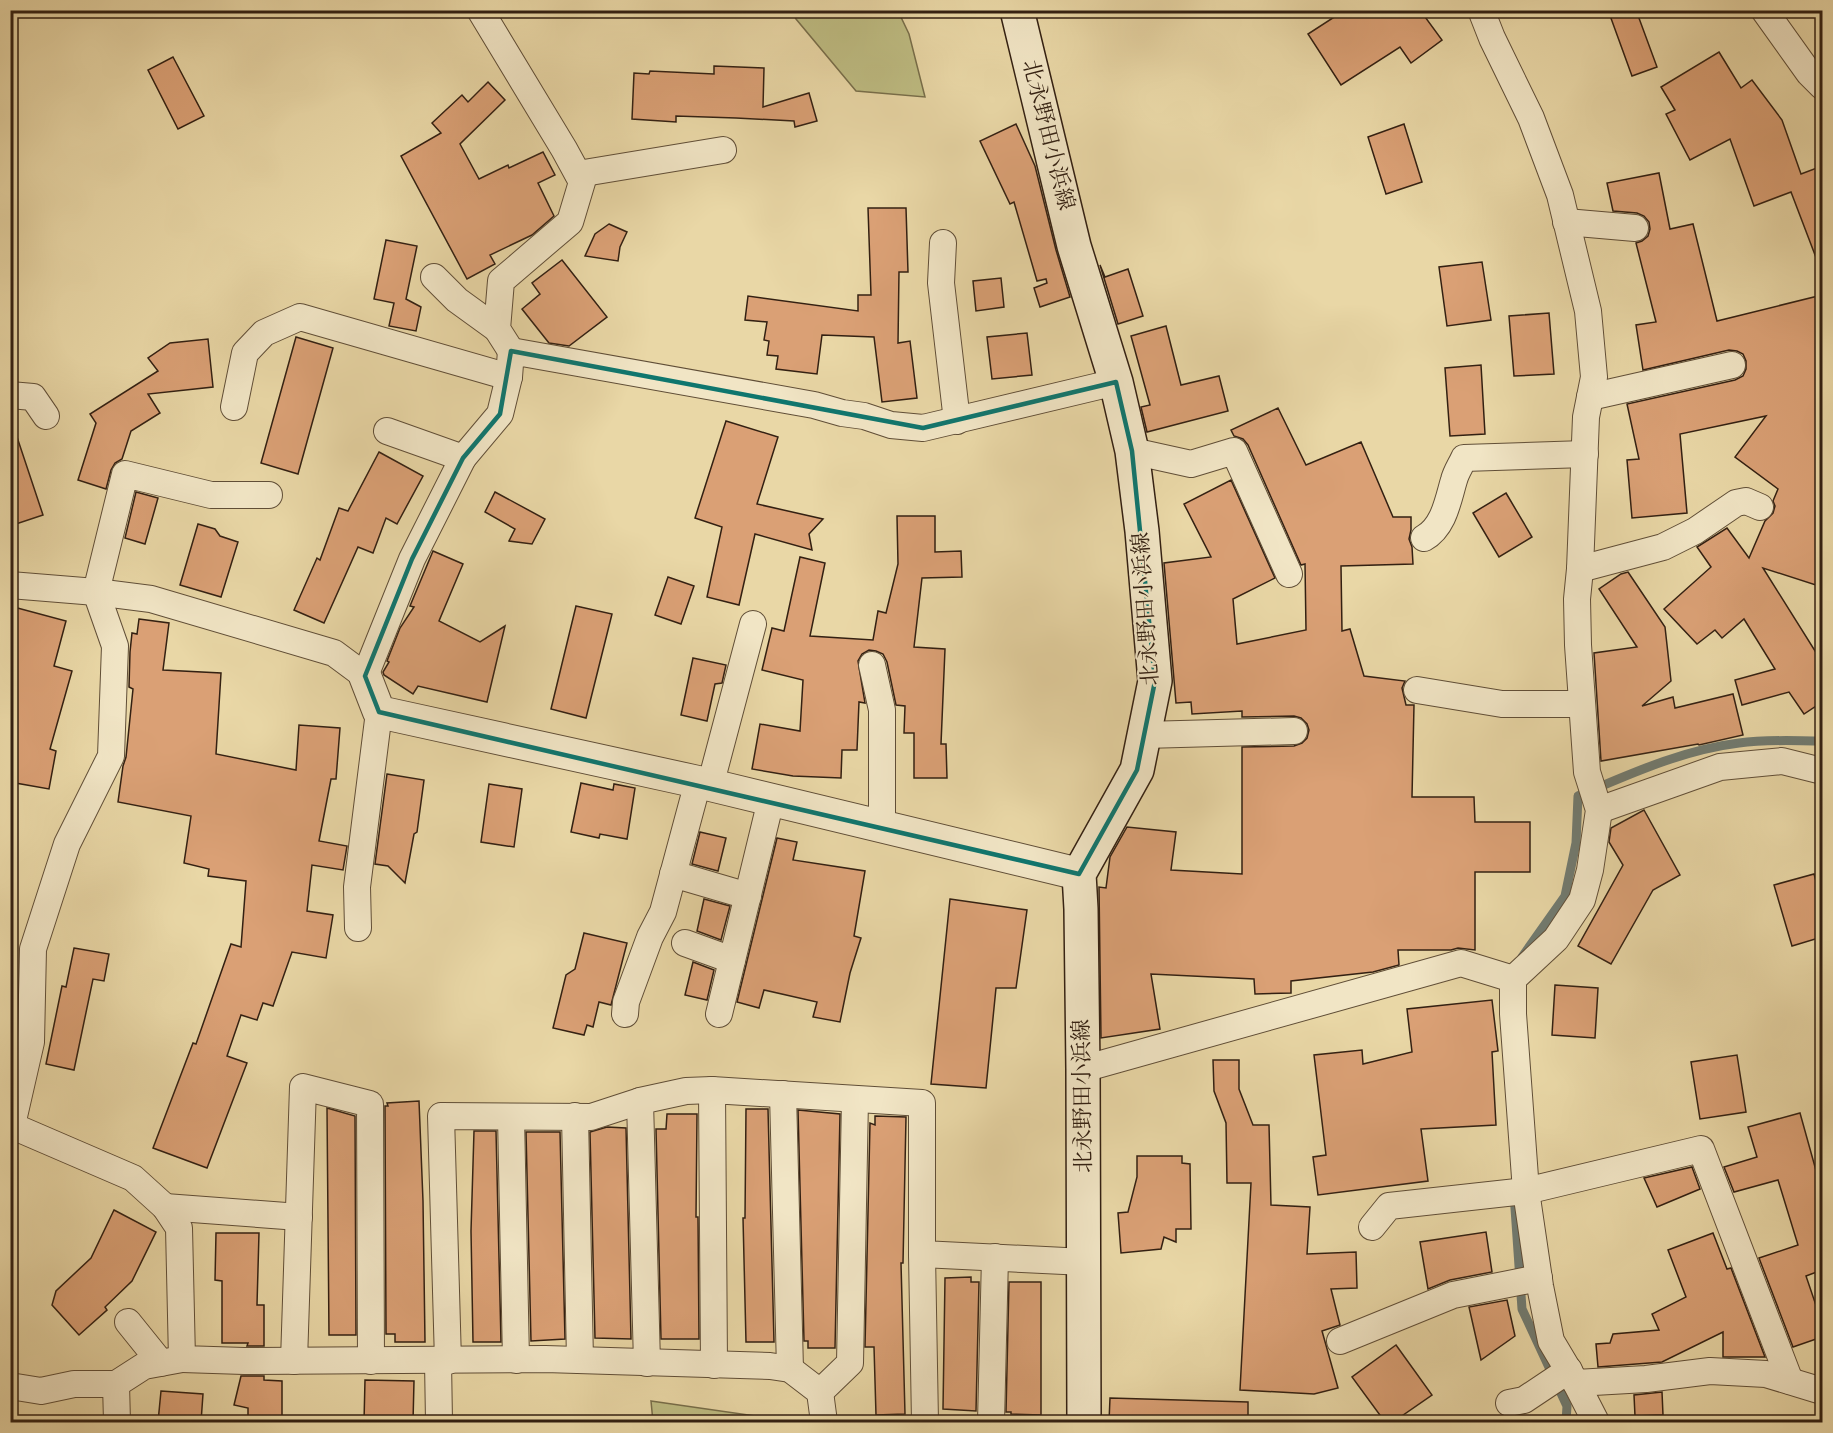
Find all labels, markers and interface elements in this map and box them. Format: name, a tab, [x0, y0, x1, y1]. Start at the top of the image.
street label: 北永野田小浜線	[1016, 57, 1080, 213]
street label: 北永野田小浜線	[1127, 531, 1165, 687]
street label: 北永野田小浜線	[1068, 1019, 1098, 1173]

